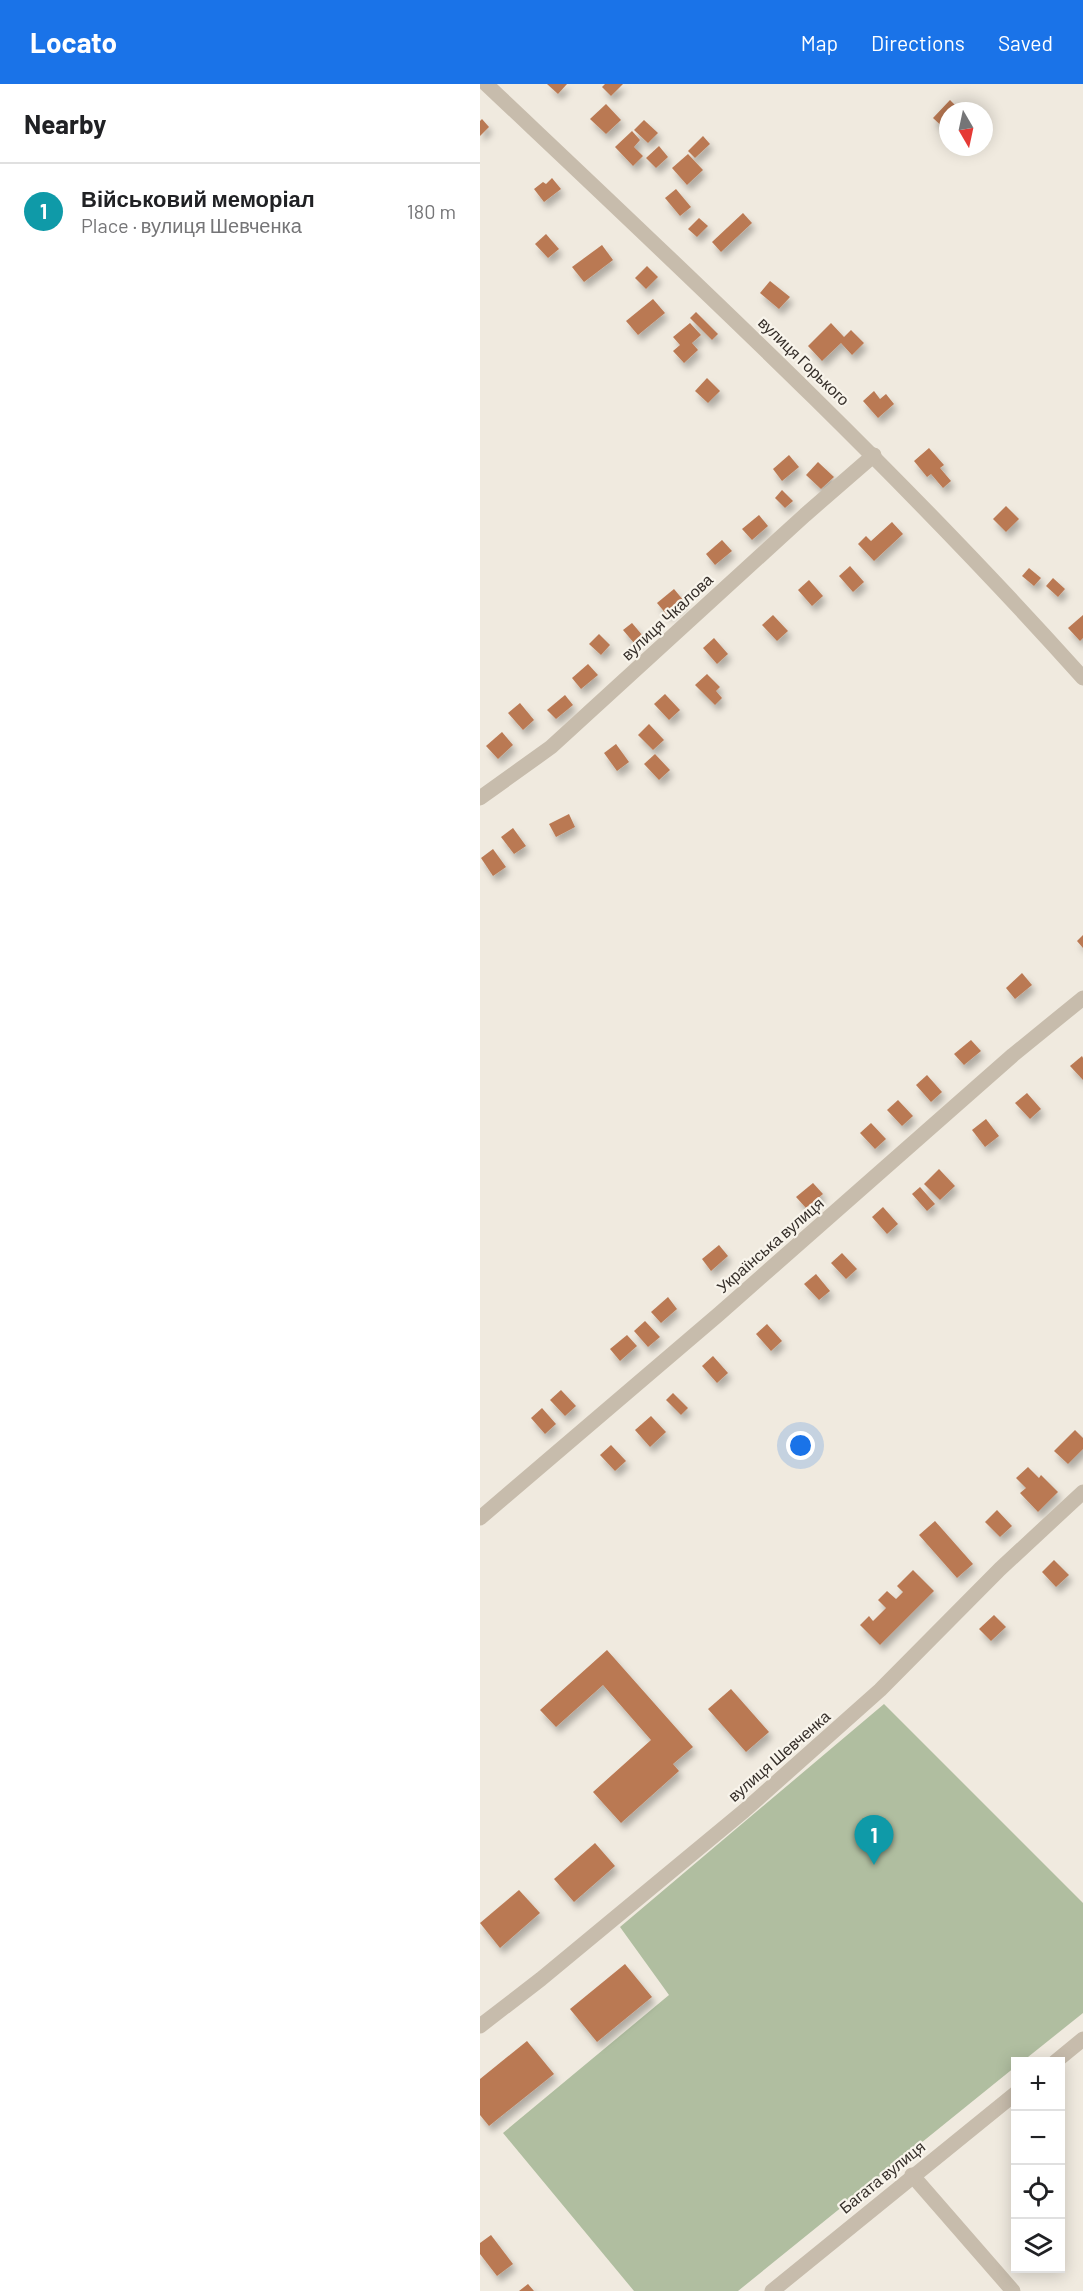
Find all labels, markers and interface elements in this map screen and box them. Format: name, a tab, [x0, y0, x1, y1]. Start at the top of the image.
text: Locato	[30, 25, 117, 59]
text: Map	[801, 30, 838, 55]
text: Directions	[871, 30, 965, 55]
text: Saved	[998, 30, 1053, 55]
north arrow	[939, 102, 993, 156]
text: Nearby	[24, 108, 106, 139]
text: Військовий меморіал	[81, 185, 315, 211]
text: 1	[40, 199, 47, 223]
text: 180 m	[407, 199, 456, 223]
text: Place · вулиця Шевченка	[81, 213, 302, 237]
street label: вулиця Горького	[755, 312, 854, 409]
street label: вулиця Чкалова	[617, 570, 716, 664]
street label: Українська вулиця	[712, 1193, 827, 1296]
your location	[786, 1431, 815, 1460]
street label: вулиця Шевченка	[724, 1706, 834, 1805]
pin: 1	[854, 1816, 894, 1865]
map controls	[1011, 2057, 1065, 2273]
button: +	[1011, 2057, 1065, 2111]
button: −	[1011, 2111, 1065, 2165]
street label: Багата вулиця	[835, 2136, 928, 2217]
button: locate	[1011, 2165, 1065, 2219]
button: layers	[1011, 2219, 1065, 2273]

